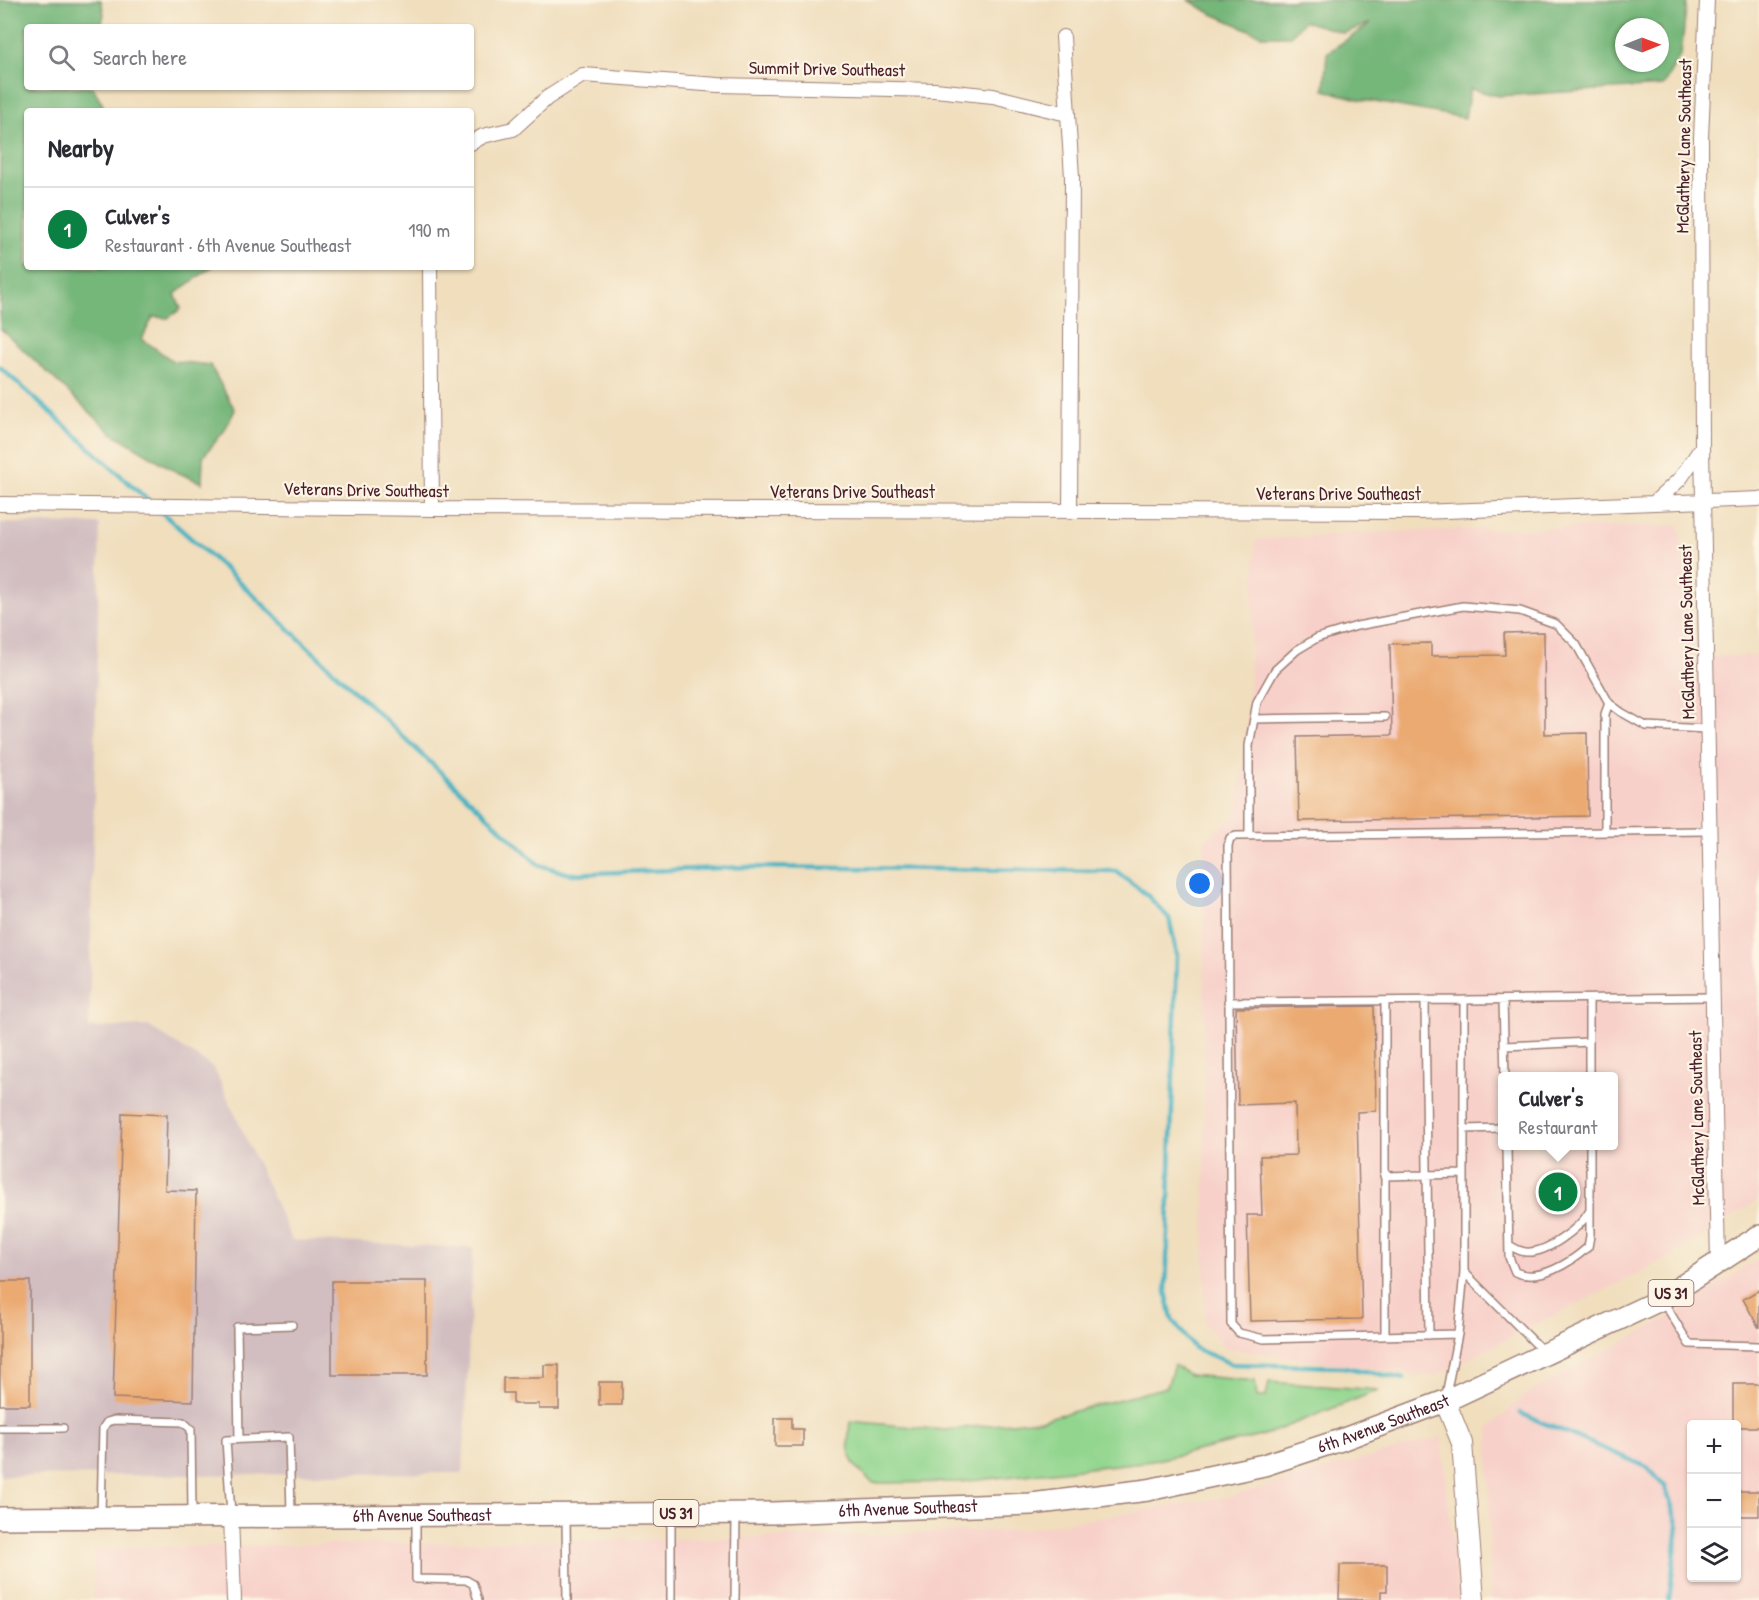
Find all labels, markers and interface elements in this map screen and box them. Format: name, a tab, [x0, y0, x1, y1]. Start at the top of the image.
north arrow	[1615, 18, 1669, 72]
search box	[24, 24, 474, 90]
icon: search	[45, 41, 78, 74]
text: Search here	[93, 42, 187, 72]
street label: Summit Drive Southeast	[749, 55, 906, 82]
street label: McGlathery Lane Southeast	[1669, 58, 1698, 234]
text: Nearby	[48, 130, 114, 165]
text: Culver's	[105, 201, 170, 231]
text: 1	[64, 216, 71, 243]
text: 190 m	[408, 216, 450, 243]
text: Restaurant · 6th Avenue Southeast	[105, 231, 351, 258]
street label: Veterans Drive Southeast	[283, 476, 450, 503]
street label: Veterans Drive Southeast	[769, 479, 936, 504]
street label: Veterans Drive Southeast	[1255, 481, 1422, 506]
street label: McGlathery Lane Southeast	[1672, 544, 1701, 720]
your location	[1185, 869, 1214, 898]
street label: McGlathery Lane Southeast	[1682, 1030, 1711, 1206]
popup	[1498, 1072, 1618, 1150]
text: Culver's	[1519, 1083, 1583, 1113]
text: Restaurant	[1519, 1113, 1597, 1140]
pin: 1	[1538, 1170, 1578, 1214]
road number: US 31	[1648, 1280, 1694, 1306]
street label: 6th Avenue Southeast	[1314, 1387, 1454, 1459]
map controls	[1687, 1420, 1741, 1582]
button: +	[1687, 1420, 1741, 1474]
button: −	[1687, 1474, 1741, 1528]
street label: 6th Avenue Southeast	[838, 1493, 978, 1523]
road number: US 31	[654, 1500, 698, 1526]
street label: 6th Avenue Southeast	[353, 1502, 492, 1528]
button: layers	[1687, 1528, 1741, 1582]

